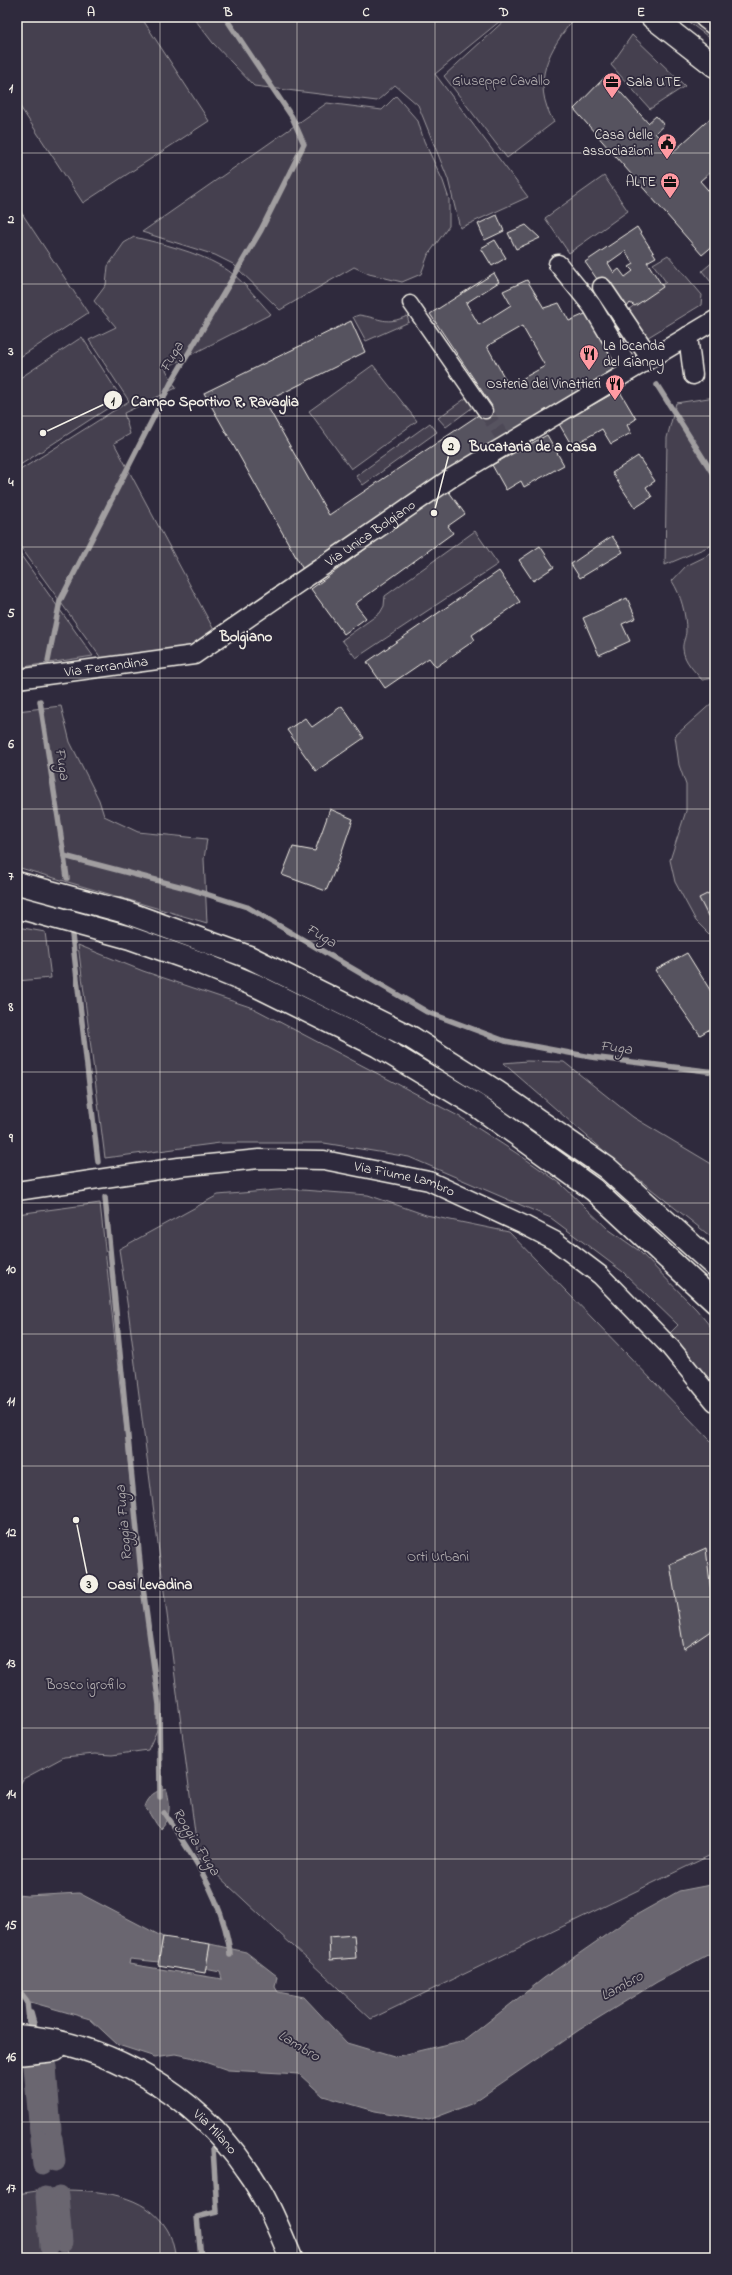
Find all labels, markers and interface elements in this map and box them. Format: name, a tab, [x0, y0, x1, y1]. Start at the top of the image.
text: A	[87, 3, 95, 22]
text: B	[223, 3, 233, 22]
text: C	[362, 3, 370, 22]
text: D	[498, 3, 509, 22]
text: E	[637, 3, 645, 22]
park label: Giuseppe Cavallo	[452, 71, 550, 92]
office icon: Sala UTE	[601, 71, 623, 99]
place label: Sala UTE	[626, 72, 681, 93]
text: 1	[9, 79, 14, 98]
place label: Casa delle associazioni	[583, 125, 654, 162]
public building icon: Casa delle associazioni	[656, 132, 678, 160]
office icon: ALTE	[659, 171, 681, 199]
place label: ALTE	[626, 172, 656, 193]
text: 2	[7, 210, 15, 229]
place label: La locanda del Gianpy	[603, 336, 665, 374]
water label: Fuga	[154, 337, 191, 377]
text: 3	[7, 342, 14, 361]
restaurant icon: La locanda del Gianpy	[578, 343, 600, 371]
restaurant icon: Osteria dei Vinattieri	[604, 373, 626, 401]
place label: Osteria dei Vinattieri	[486, 374, 601, 395]
callout: Campo Sportivo R. Ravaglia	[103, 387, 307, 414]
text: Campo Sportivo R. Ravaglia	[131, 391, 299, 415]
text: 1	[111, 393, 115, 411]
callout: Bucataria de a casa	[441, 433, 604, 460]
text: Bucataria de a casa	[469, 436, 596, 458]
text: 2	[447, 438, 454, 456]
text: 4	[7, 473, 14, 492]
street label: Via Unica Bolgiano	[320, 495, 420, 573]
text: 5	[7, 604, 15, 623]
district label: Bolgiano	[219, 626, 273, 650]
street label: Via Ferrandina	[62, 651, 149, 683]
text: 6	[7, 735, 14, 754]
water label: Fuga	[48, 746, 76, 783]
text: 7	[8, 867, 14, 886]
water label: Fuga	[301, 918, 341, 955]
text: 8	[8, 998, 14, 1017]
water label: Fuga	[599, 1035, 634, 1062]
text: 9	[8, 1129, 14, 1148]
street label: Via Fiume Lambro	[351, 1156, 458, 1202]
text: 10	[6, 1260, 16, 1279]
text: 11	[7, 1392, 16, 1411]
water label: Roggia Fuga	[110, 1483, 139, 1562]
text: 12	[6, 1523, 17, 1542]
park label: Orti Urbani	[407, 1547, 469, 1568]
callout: Oasi Levadina	[79, 1570, 200, 1597]
text: Oasi Levadina	[108, 1574, 192, 1596]
text: 3	[86, 1576, 92, 1594]
text: 13	[6, 1654, 16, 1673]
park label: Bosco igrofilo	[45, 1675, 126, 1697]
text: 14	[6, 1785, 16, 1804]
water label: Roggia Fuga	[166, 1804, 226, 1881]
text: 15	[5, 1916, 17, 1935]
water label: Lambro	[597, 1965, 648, 2007]
water label: Lambro	[274, 2025, 325, 2068]
text: 16	[6, 2048, 16, 2067]
street label: Via Milano	[187, 2103, 242, 2159]
text: 17	[6, 2179, 16, 2198]

